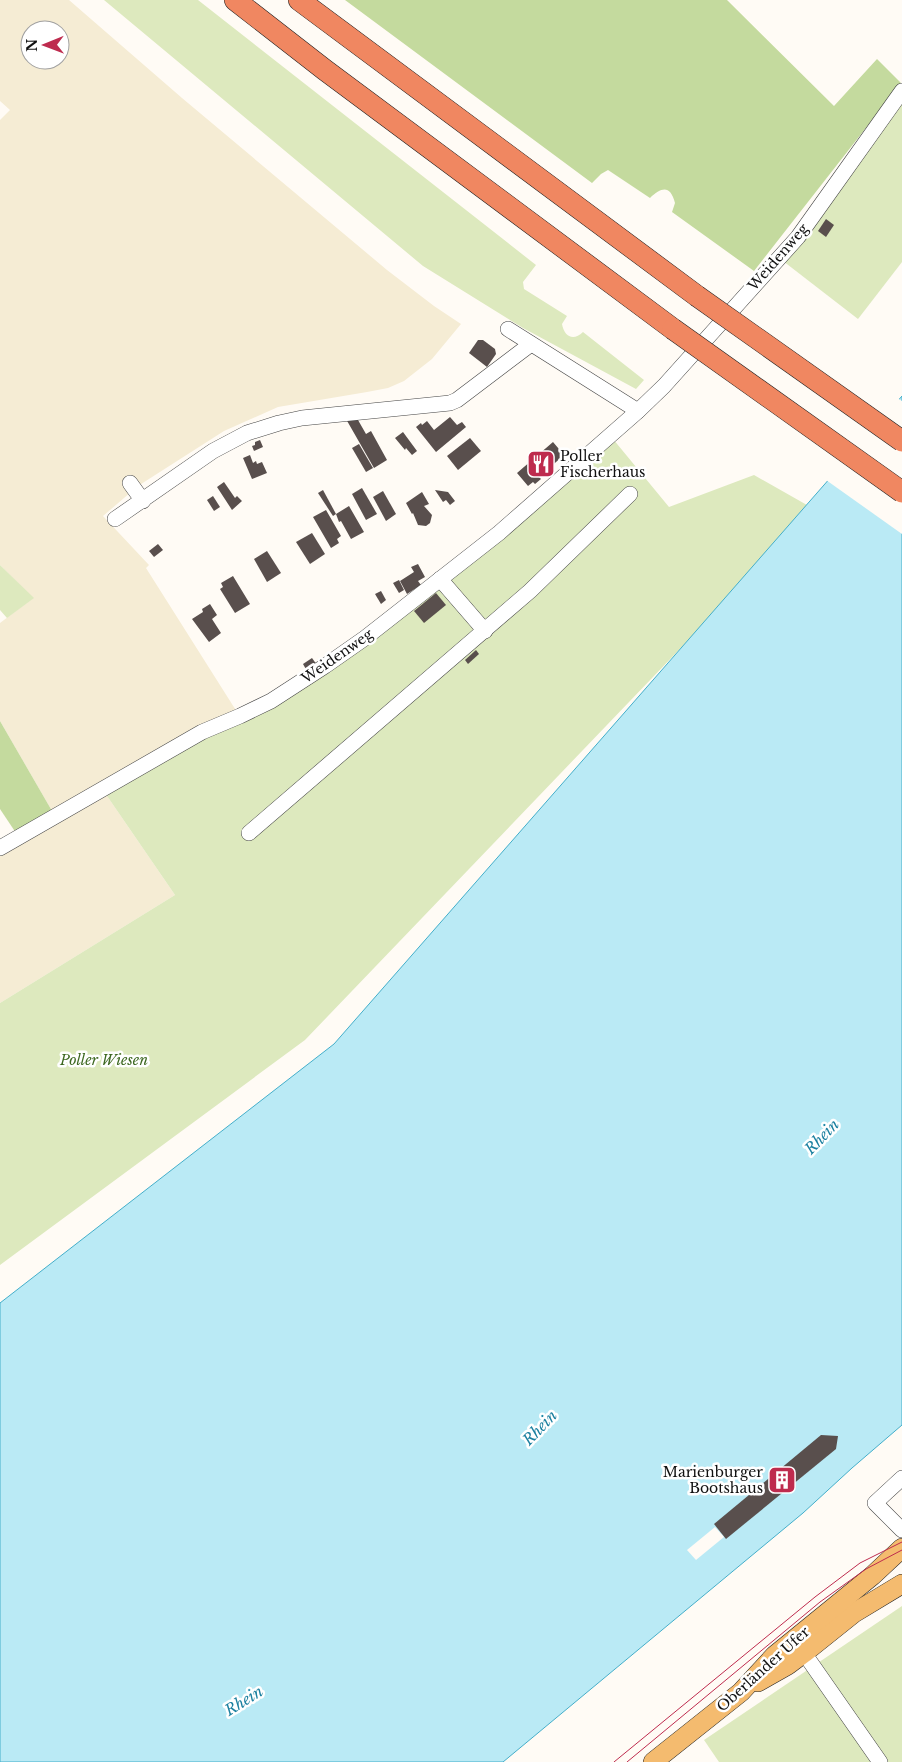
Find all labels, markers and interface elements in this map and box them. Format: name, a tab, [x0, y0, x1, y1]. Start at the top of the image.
north arrow	[20, 20, 70, 70]
text: N	[23, 38, 41, 52]
street label: Weidenweg	[743, 219, 812, 295]
place label: Poller Fischerhaus	[560, 447, 645, 481]
restaurant icon: Poller Fischerhaus	[526, 449, 556, 479]
street label: Weidenweg	[297, 624, 377, 688]
park label: Poller Wiesen	[59, 1051, 148, 1069]
water label: Rhein	[800, 1115, 843, 1159]
water label: Rhein	[518, 1406, 561, 1450]
place label: Marienburger Bootshaus	[663, 1463, 763, 1497]
building icon: Marienburger Bootshaus	[767, 1465, 797, 1495]
street label: Oberländer Ufer	[713, 1622, 813, 1715]
water label: Rhein	[220, 1682, 266, 1720]

